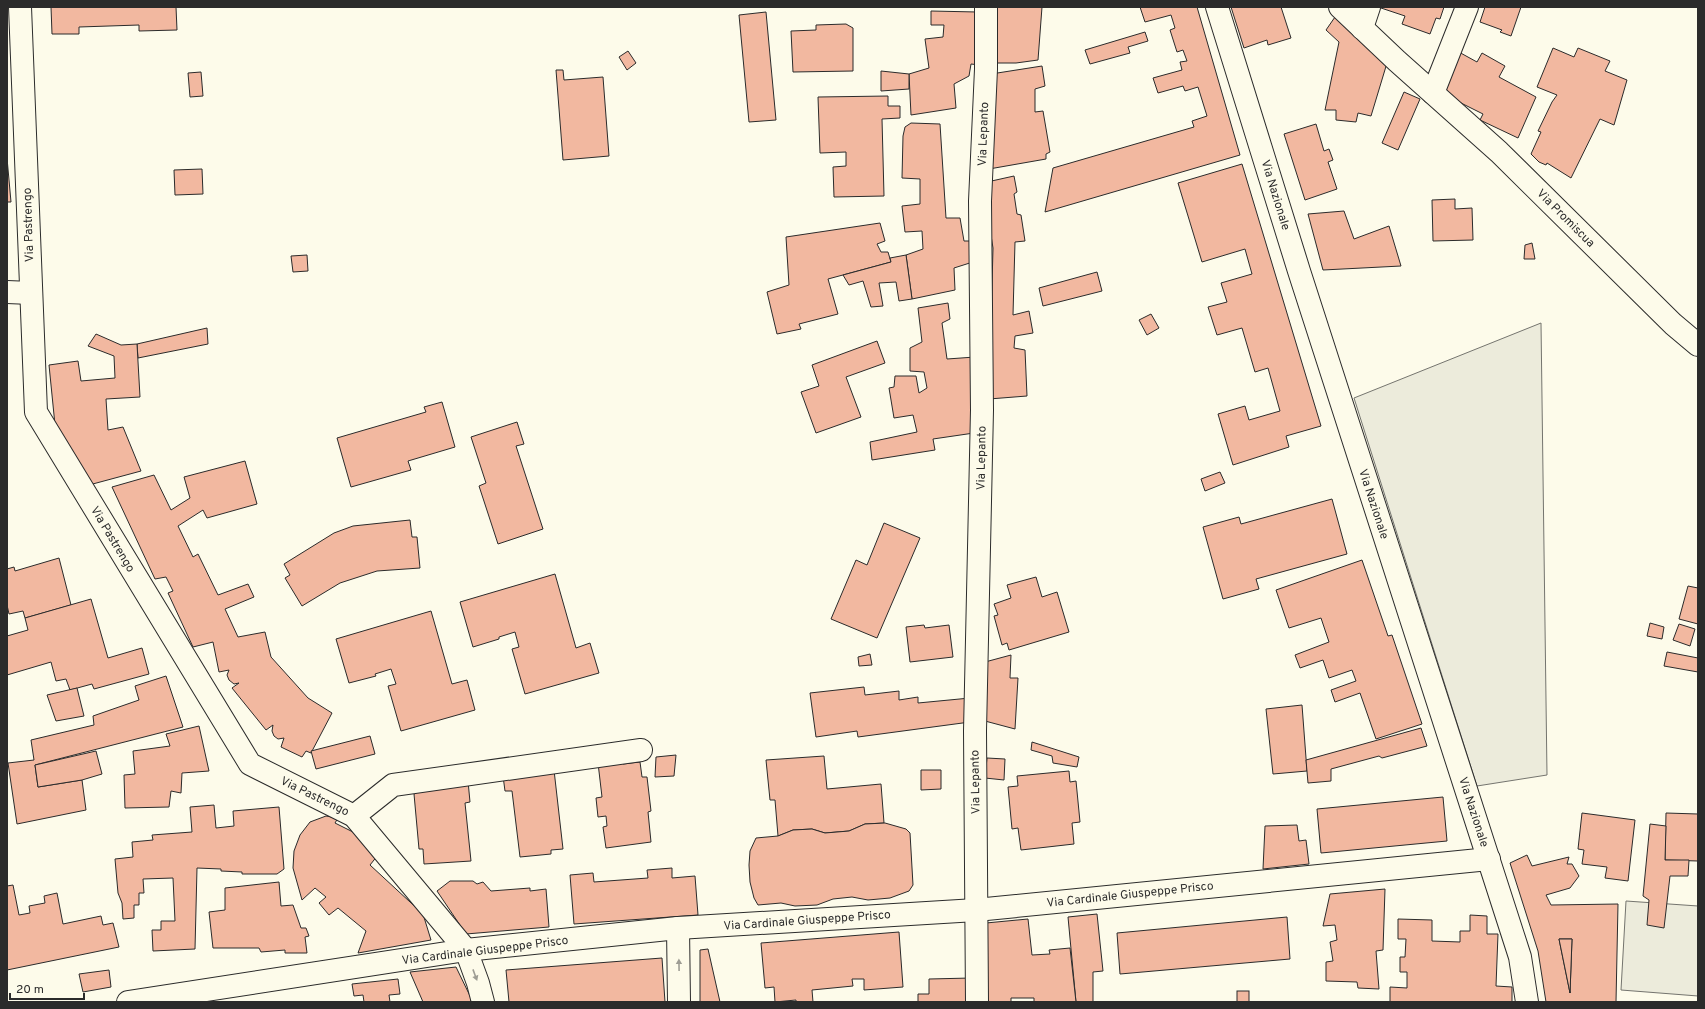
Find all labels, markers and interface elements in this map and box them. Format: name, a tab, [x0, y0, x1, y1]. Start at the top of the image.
street label: Via Lepanto	[975, 101, 993, 166]
street label: Via Nazionale	[1257, 158, 1293, 233]
street label: Via Promiscua	[1533, 186, 1598, 251]
street label: Via Pastrengo	[20, 187, 38, 262]
street label: Via Lepanto	[973, 425, 991, 490]
street label: Via Nazionale	[1354, 467, 1392, 541]
street label: Via Pastrengo	[86, 503, 138, 576]
street label: Via Lepanto	[967, 749, 985, 814]
street label: Via Pastrengo	[278, 773, 352, 821]
street label: Via Nazionale	[1454, 775, 1492, 849]
street label: Via Cardinale Giuspeppe Prisco	[1046, 878, 1215, 912]
street label: Via Cardinale Giuspeppe Prisco	[723, 907, 892, 935]
street label: Via Cardinale Giuspeppe Prisco	[401, 933, 570, 969]
one-way arrow	[676, 958, 682, 971]
one-way arrow	[473, 970, 479, 982]
scale bar	[10, 975, 84, 1001]
text: 20 m	[16, 982, 44, 998]

